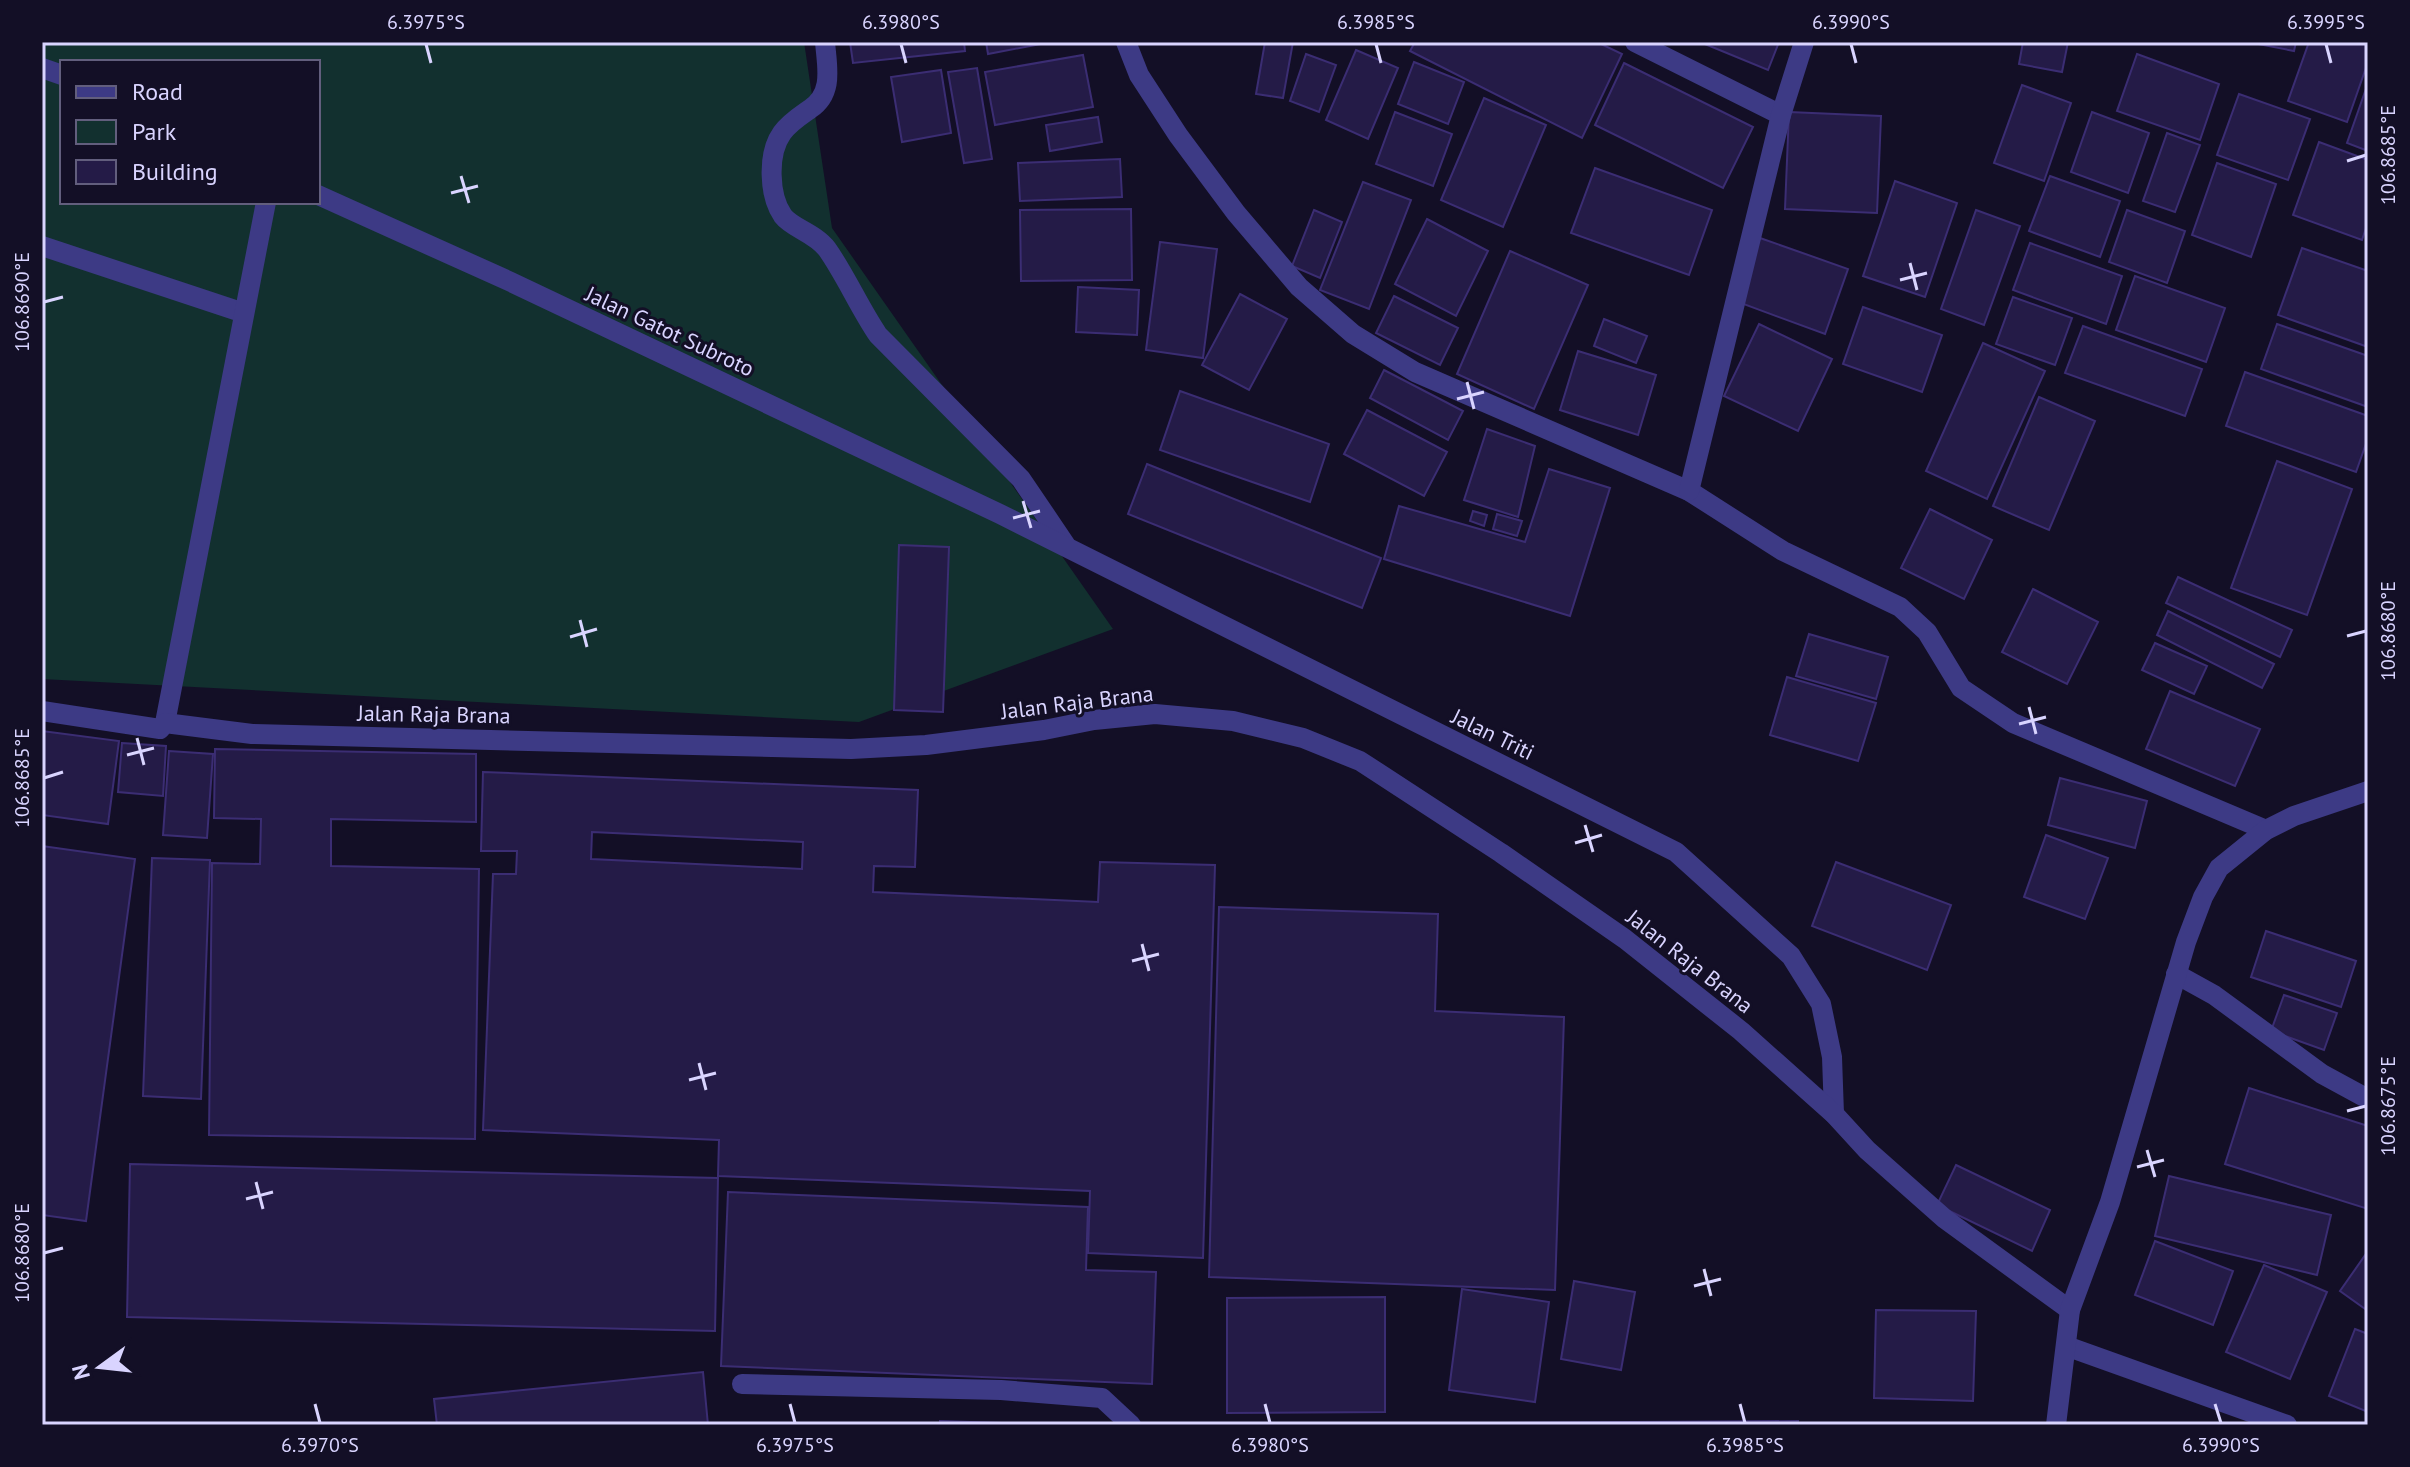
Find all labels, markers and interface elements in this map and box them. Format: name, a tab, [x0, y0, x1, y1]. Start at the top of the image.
text: 6.3975°S	[387, 9, 465, 35]
text: 6.3980°S	[862, 9, 940, 35]
text: 6.3985°S	[1337, 9, 1415, 35]
text: 6.3990°S	[1812, 9, 1890, 35]
text: 6.3995°S	[2287, 9, 2365, 35]
legend	[60, 60, 320, 204]
text: Road	[132, 76, 183, 107]
text: 106.8685°E	[2375, 105, 2401, 205]
text: Park	[132, 116, 177, 147]
text: Building	[132, 156, 218, 187]
text: 106.8690°E	[9, 252, 35, 352]
street label: Jalan Gatot Subroto	[580, 279, 759, 382]
text: 106.8680°E	[2375, 581, 2401, 681]
street label: Jalan Raja Brana	[998, 679, 1155, 725]
street label: Jalan Raja Brana	[356, 699, 511, 729]
street label: Jalan Triti	[1446, 702, 1539, 766]
text: 106.8685°E	[9, 728, 35, 828]
street label: Jalan Raja Brana	[1620, 902, 1759, 1019]
text: 106.8675°E	[2375, 1056, 2401, 1156]
text: 106.8680°E	[9, 1203, 35, 1303]
north arrow	[60, 1327, 140, 1407]
text: N	[65, 1362, 96, 1383]
text: 6.3970°S	[281, 1432, 359, 1458]
text: 6.3975°S	[756, 1432, 834, 1458]
text: 6.3980°S	[1231, 1432, 1309, 1458]
text: 6.3985°S	[1706, 1432, 1784, 1458]
text: 6.3990°S	[2182, 1432, 2260, 1458]

